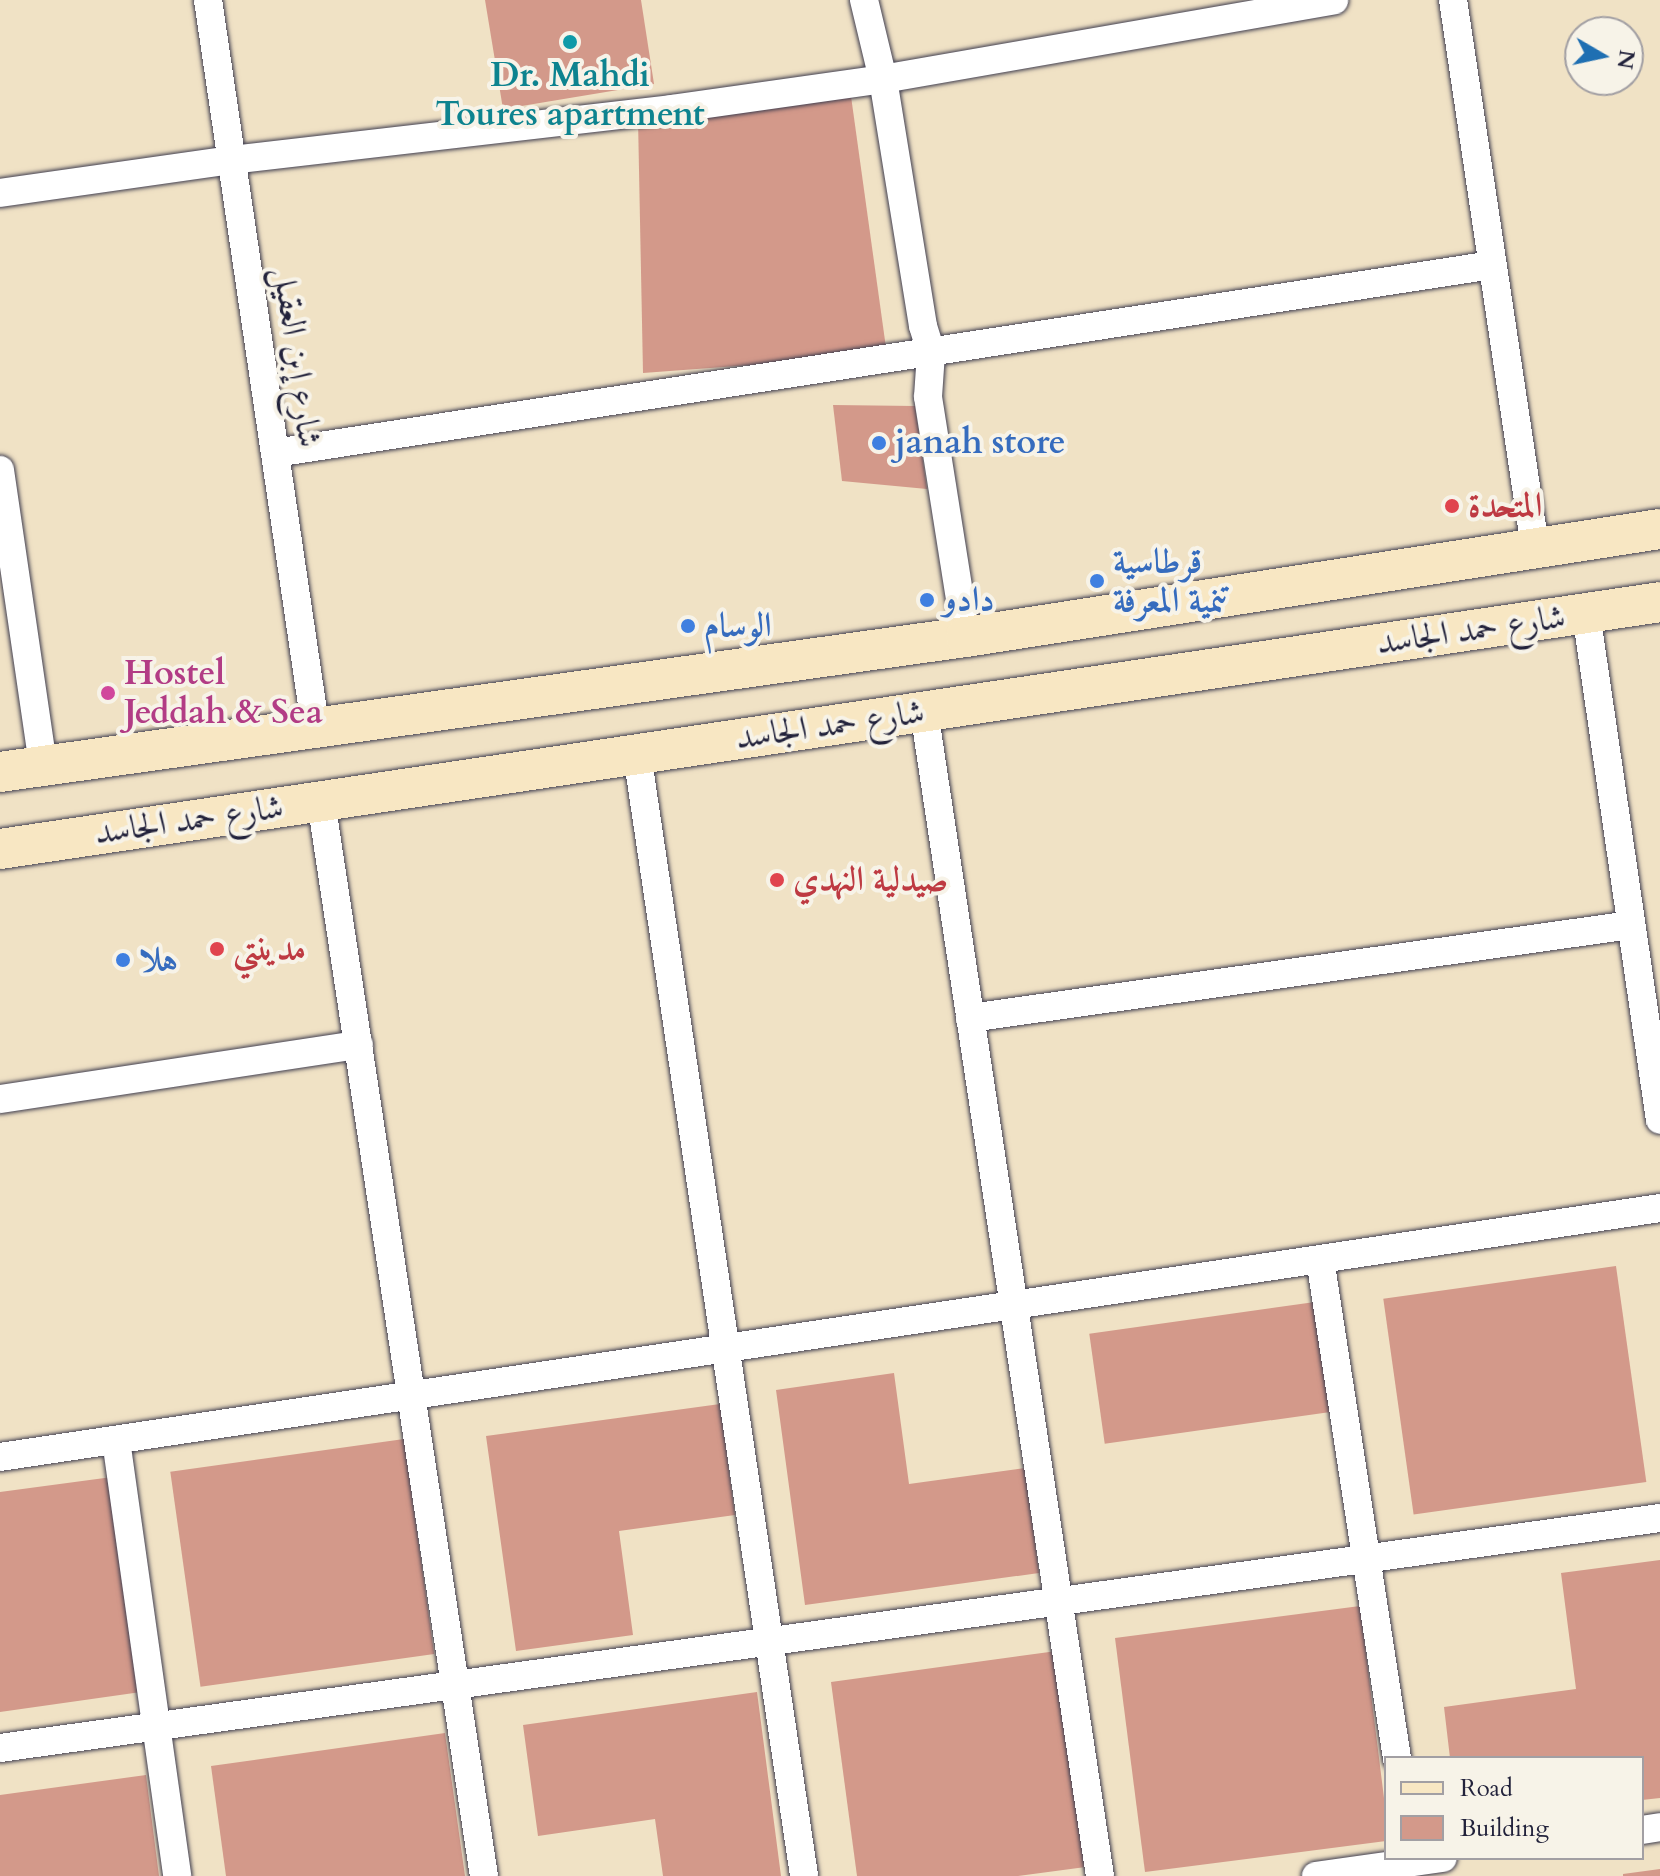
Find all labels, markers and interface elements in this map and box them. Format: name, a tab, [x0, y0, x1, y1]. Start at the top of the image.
north arrow	[1564, 16, 1644, 96]
marker: Dr. Mahdi Toures apartment	[561, 33, 579, 51]
text: N	[1609, 48, 1642, 71]
place label: Dr. Mahdi Toures apartment	[435, 55, 705, 134]
street label: شارع إبن العقيل	[264, 264, 330, 450]
place label: janah store	[895, 423, 1066, 463]
marker: janah store	[870, 434, 888, 452]
place label: المتحدة	[1468, 486, 1542, 526]
marker: المتحدة	[1443, 497, 1461, 515]
place label: قرطاسية تنمية المعرفة	[1113, 541, 1227, 620]
marker: قرطاسية تنمية المعرفة	[1088, 572, 1106, 590]
place label: دادو	[943, 580, 995, 620]
marker: دادو	[918, 591, 936, 609]
street label: شارع حمد الجاسد	[1374, 597, 1568, 663]
place label: الوسام	[704, 606, 772, 646]
marker: الوسام	[679, 617, 697, 635]
place label: Hostel Jeddah & Sea	[124, 653, 323, 732]
marker: Hostel Jeddah & Sea	[99, 684, 117, 702]
street label: شارع حمد الجاسد	[733, 692, 927, 758]
street label: شارع حمد الجاسد	[92, 787, 286, 853]
place label: صيدلية النهدي	[793, 860, 948, 900]
marker: صيدلية النهدي	[768, 871, 786, 889]
place label: مدينتي	[233, 929, 306, 969]
place label: هلا	[139, 940, 178, 980]
marker: مدينتي	[208, 940, 226, 958]
marker: هلا	[114, 951, 132, 969]
legend	[1384, 1756, 1644, 1860]
text: Road	[1460, 1772, 1513, 1805]
text: Building	[1460, 1812, 1549, 1845]

